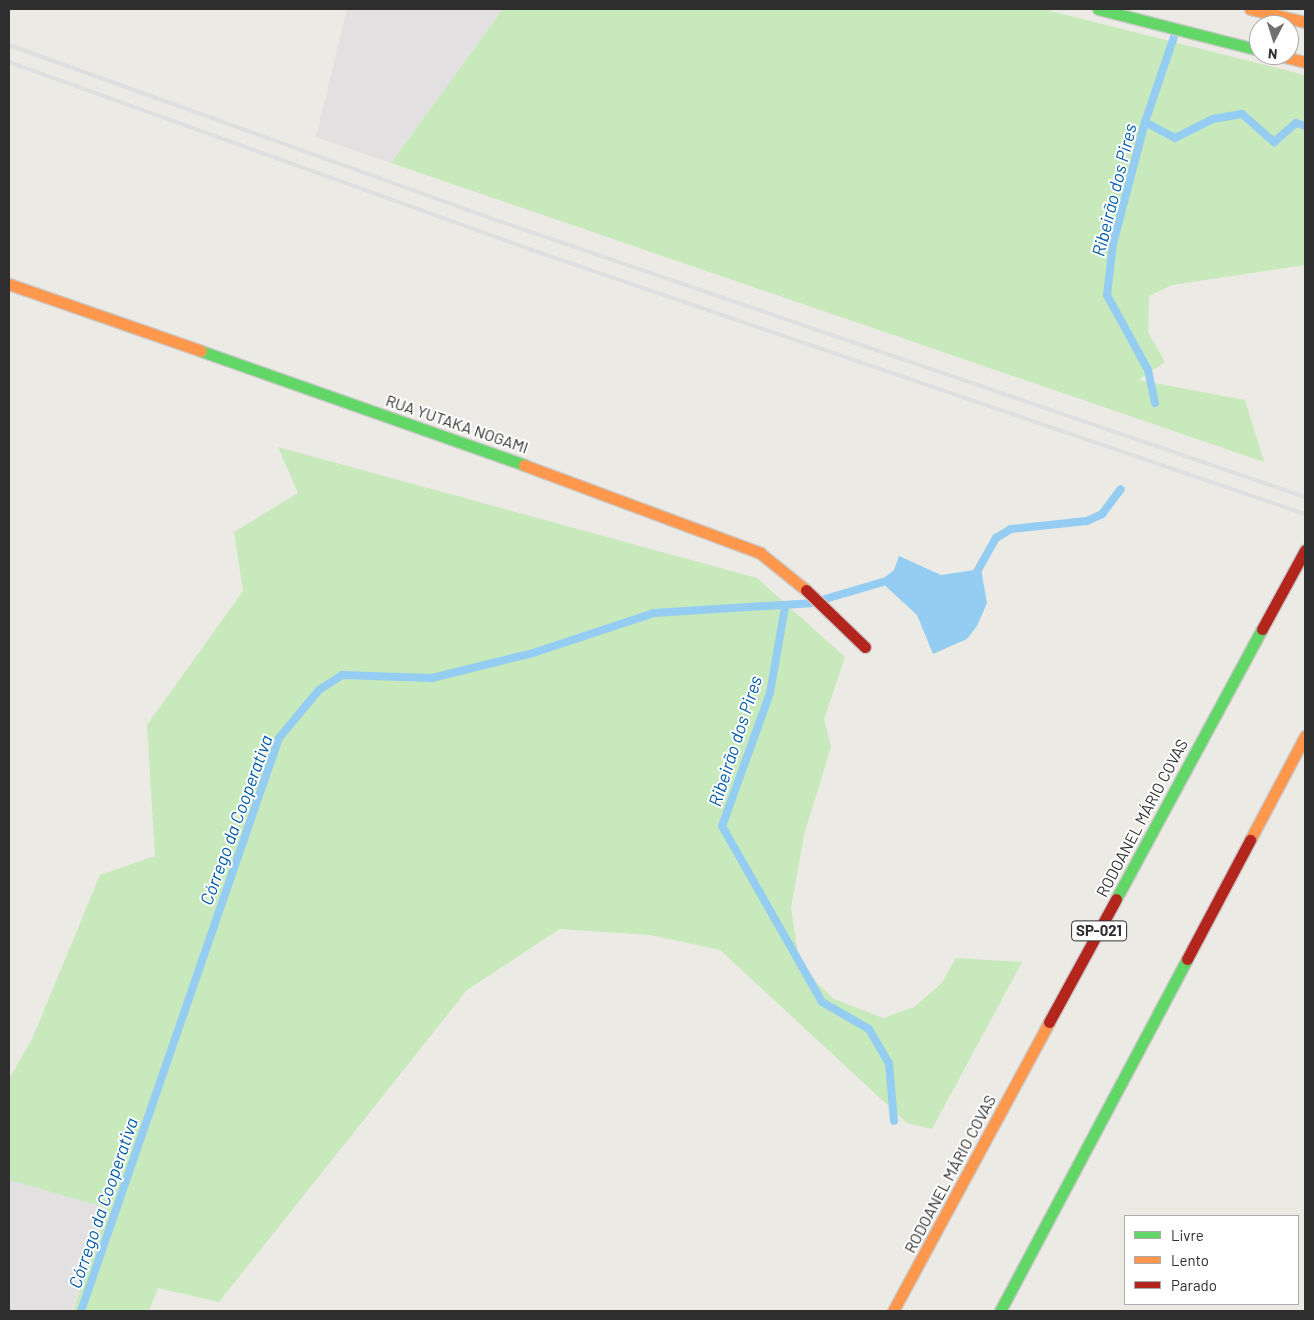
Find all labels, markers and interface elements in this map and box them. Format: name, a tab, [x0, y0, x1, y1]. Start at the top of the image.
north arrow	[1249, 15, 1299, 65]
text: N	[1267, 46, 1278, 63]
water label: Ribeirão dos Pires	[1087, 121, 1141, 259]
street label: RUA YUTAKA NOGAMI	[383, 391, 531, 457]
water label: Ribeirão dos Pires	[704, 673, 766, 809]
water label: Córrego da Cooperativa	[195, 732, 277, 908]
street label: RODOANEL MÁRIO COVAS	[1092, 736, 1192, 900]
road number: SP-021	[1070, 918, 1128, 944]
street label: RODOANEL MÁRIO COVAS	[900, 1092, 1000, 1256]
water label: Córrego da Cooperativa	[64, 1115, 142, 1291]
legend	[1124, 1215, 1299, 1305]
text: Livre	[1171, 1226, 1204, 1244]
text: Lento	[1171, 1251, 1209, 1269]
text: Parado	[1171, 1276, 1217, 1294]

